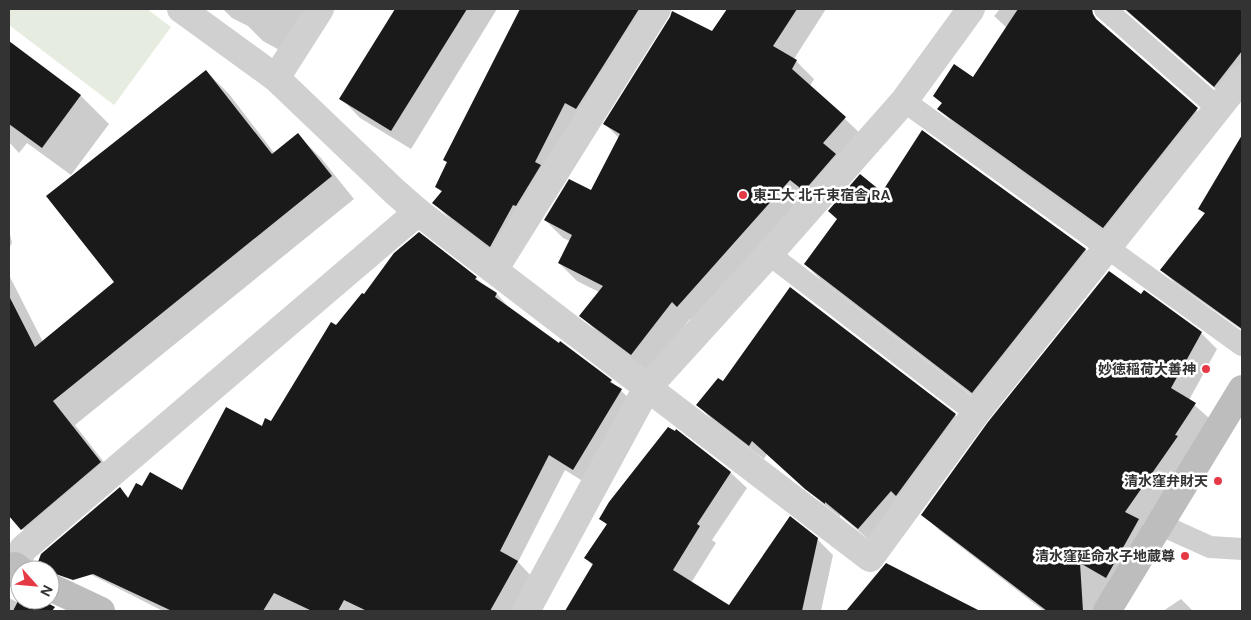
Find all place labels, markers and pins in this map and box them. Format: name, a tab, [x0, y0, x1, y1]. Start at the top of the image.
place label: 東工大 北千束宿舎 RA	[753, 186, 890, 204]
marker: 東工大 北千束宿舎 RA	[737, 189, 749, 201]
place label: 妙徳稲荷大善神	[1098, 360, 1196, 378]
marker: 妙徳稲荷大善神	[1200, 363, 1212, 375]
place label: 清水窪弁財天	[1124, 472, 1208, 490]
marker: 清水窪弁財天	[1212, 475, 1224, 487]
place label: 清水窪延命水子地蔵尊	[1035, 547, 1175, 565]
marker: 清水窪延命水子地蔵尊	[1179, 550, 1191, 562]

